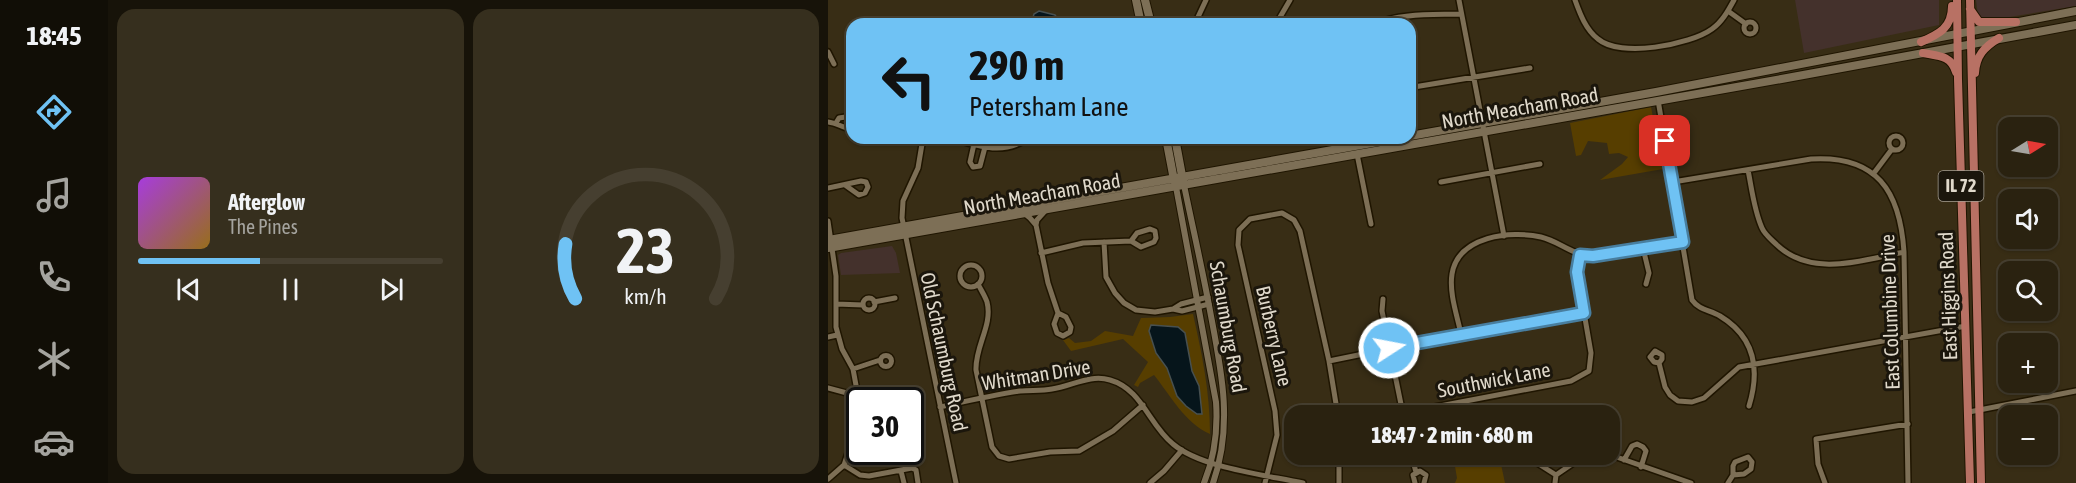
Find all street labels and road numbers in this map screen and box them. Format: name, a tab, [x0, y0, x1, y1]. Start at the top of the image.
street label: North Meacham Road	[1440, 82, 1600, 133]
street label: North Meacham Road	[962, 168, 1122, 219]
road number: IL 72	[1938, 171, 1984, 201]
street label: East Higgins Road	[1934, 231, 1961, 361]
street label: East Columbine Drive	[1875, 234, 1904, 390]
street label: Schaumburg Road	[1206, 260, 1251, 394]
street label: Old Schaumburg Road	[916, 270, 973, 433]
street label: Burberry Lane	[1252, 284, 1297, 388]
street label: Whitman Drive	[980, 355, 1092, 394]
street label: Southwick Lane	[1436, 357, 1552, 402]

